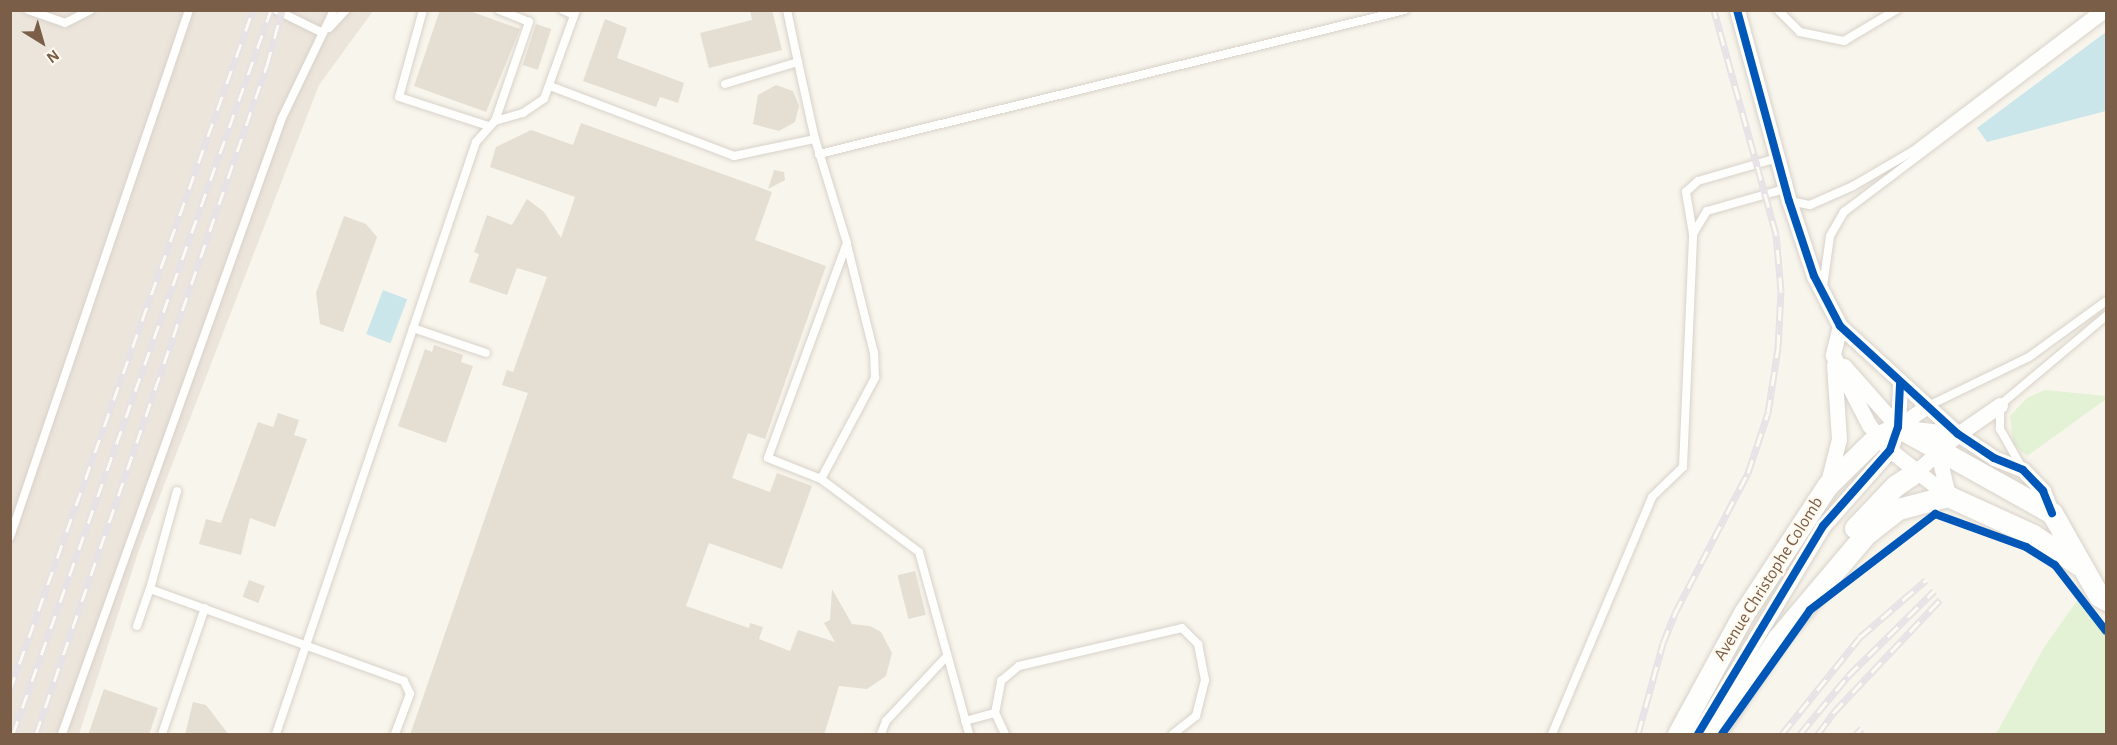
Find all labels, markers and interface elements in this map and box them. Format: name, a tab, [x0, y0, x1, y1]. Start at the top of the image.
north arrow	[12, 12, 72, 72]
text: N	[44, 47, 62, 66]
street label: Avenue Christophe Colomb	[1710, 493, 1828, 665]

